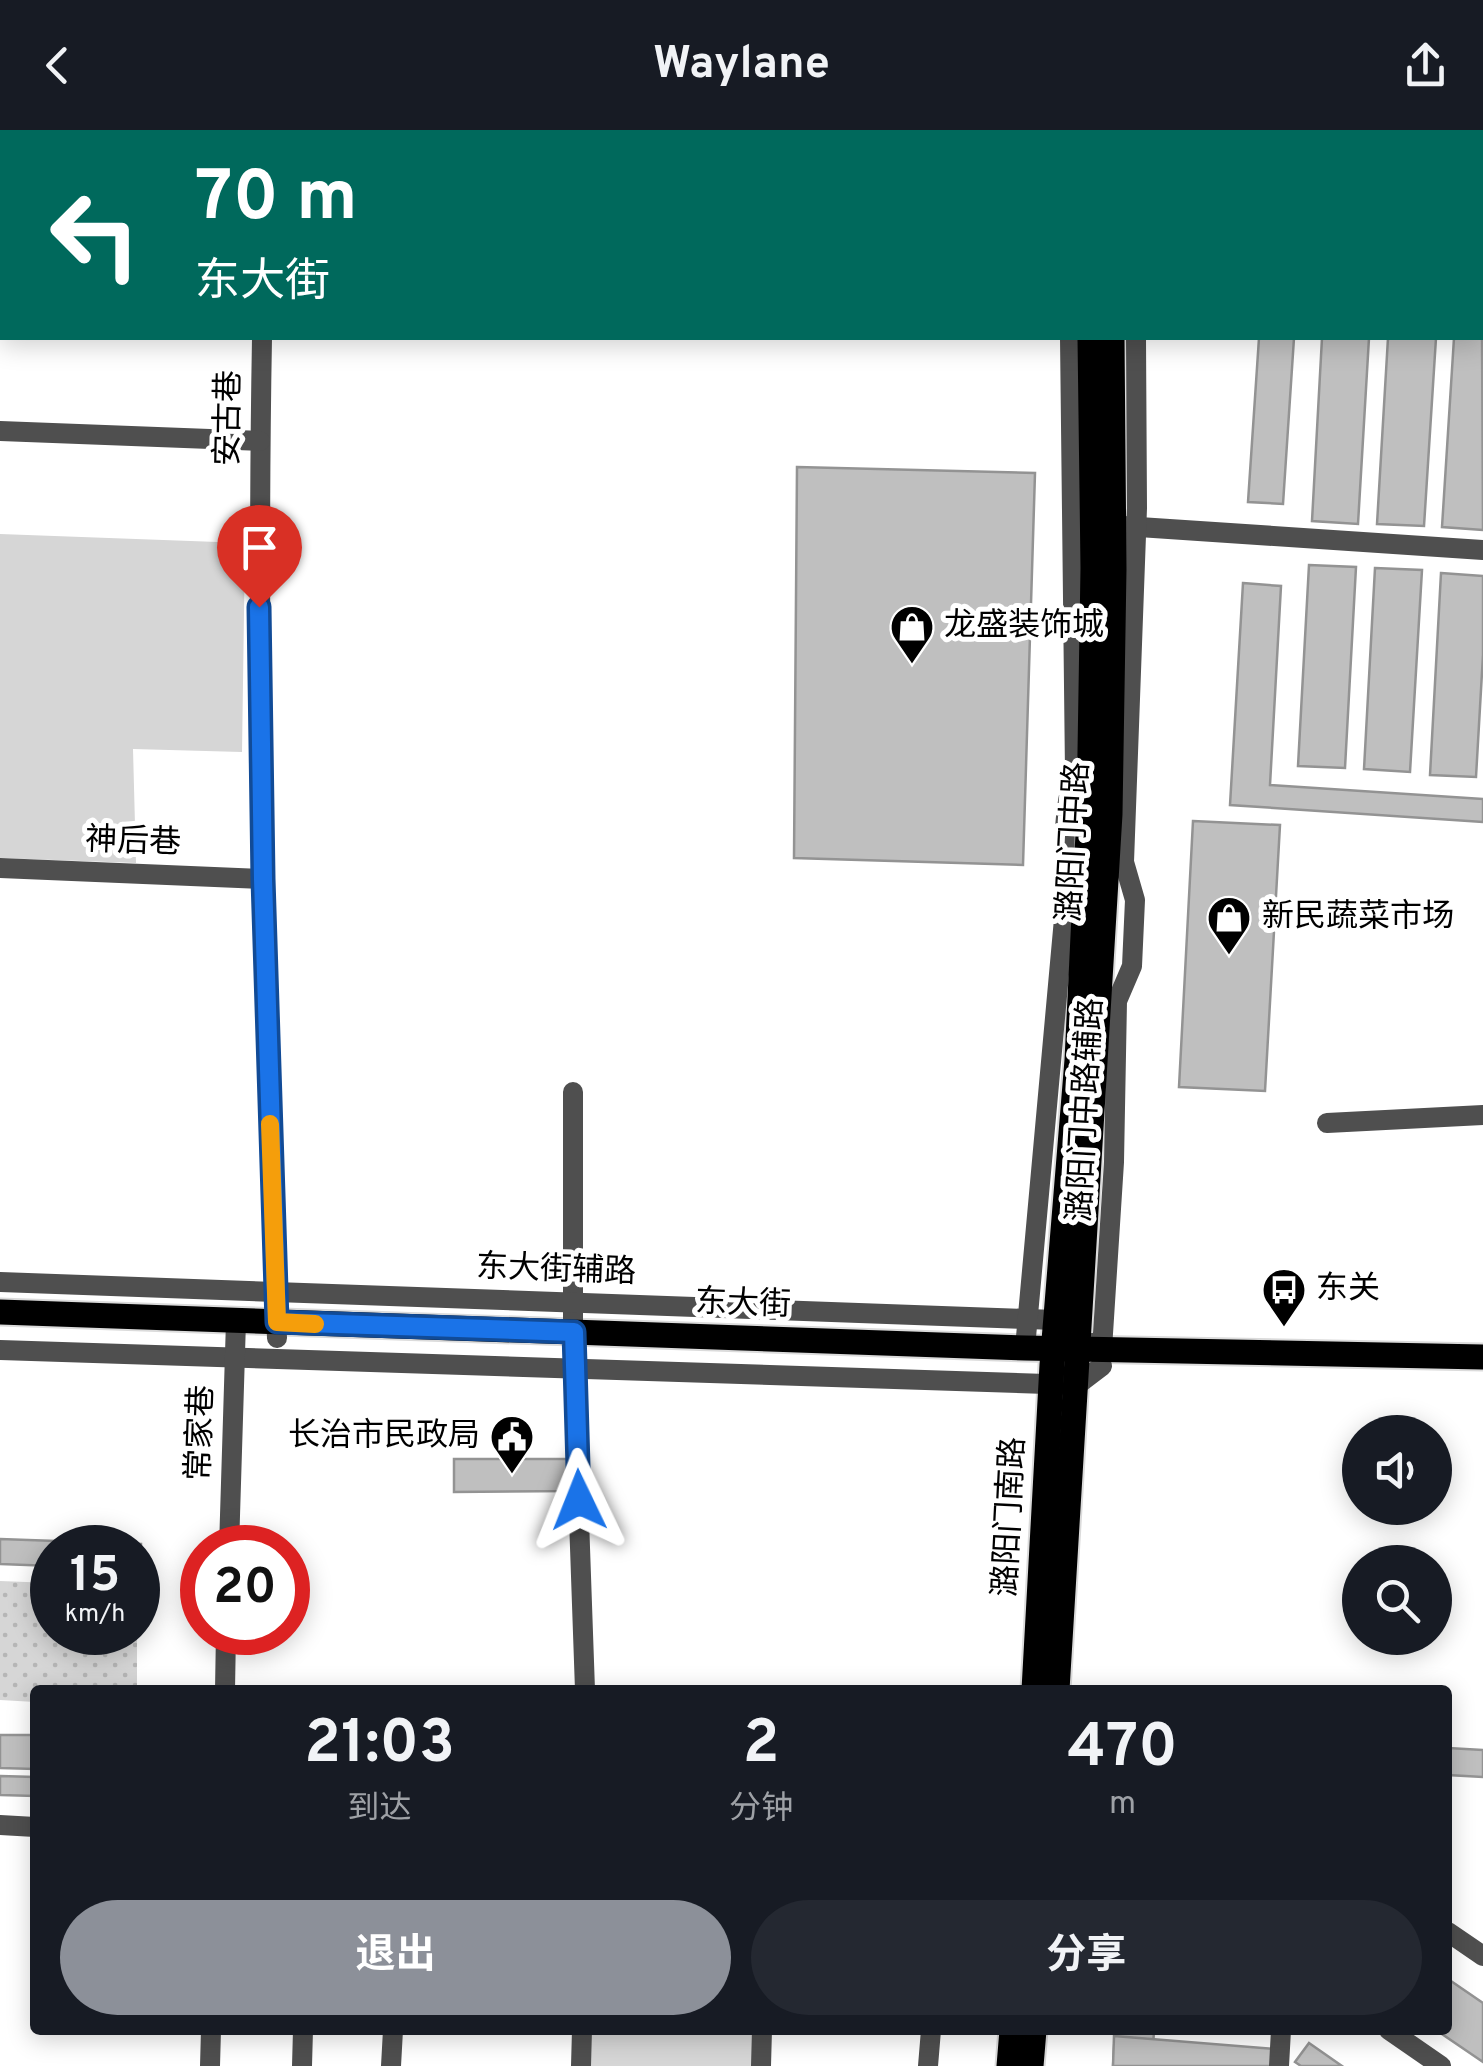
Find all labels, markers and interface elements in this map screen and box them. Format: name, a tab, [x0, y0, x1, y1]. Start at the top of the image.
text: Waylane	[653, 37, 830, 94]
icon: back	[30, 38, 85, 93]
icon: share	[1398, 38, 1453, 93]
text: 70 m	[195, 156, 358, 245]
icon: left	[30, 170, 160, 300]
text: 东大街	[195, 255, 330, 312]
street label: 安古巷	[209, 370, 251, 466]
pin	[217, 505, 302, 608]
icon: arrive	[232, 520, 287, 575]
shop icon: 龙盛装饰城	[889, 604, 935, 665]
place label: 龙盛装饰城	[944, 607, 1104, 647]
street label: 潞阳门中路	[1051, 761, 1099, 923]
street label: 神后巷	[84, 821, 182, 865]
shop icon: 新民蔬菜市场	[1206, 895, 1252, 956]
place label: 新民蔬菜市场	[1262, 898, 1454, 938]
street label: 潞阳门中路辅路	[1061, 997, 1113, 1223]
street label: 东大街辅路	[475, 1248, 637, 1294]
bus stop icon: 东关	[1261, 1267, 1307, 1328]
place label: 东关	[1316, 1270, 1380, 1310]
street label: 东大街	[694, 1283, 792, 1327]
street label: 常家巷	[180, 1384, 224, 1482]
public building icon: 长治市民政局	[489, 1414, 535, 1475]
map controls	[1342, 1415, 1452, 1655]
button: sound	[1342, 1415, 1452, 1525]
place label: 长治市民政局	[288, 1417, 480, 1457]
street label: 潞阳门南路	[987, 1436, 1035, 1598]
position arrow	[527, 1448, 631, 1552]
speed limit sign: 20	[180, 1525, 310, 1655]
button: search	[1342, 1545, 1452, 1655]
text: 15	[70, 1546, 120, 1609]
text: km/h	[65, 1599, 125, 1631]
text: 21:03	[304, 1708, 455, 1784]
text: 2	[743, 1708, 780, 1784]
text: 470	[1067, 1712, 1178, 1788]
text: m	[1109, 1785, 1136, 1825]
text: 到达	[348, 1790, 412, 1830]
text: 分钟	[729, 1790, 793, 1830]
button: 退出	[60, 1900, 731, 2015]
button: 分享	[751, 1900, 1422, 2015]

